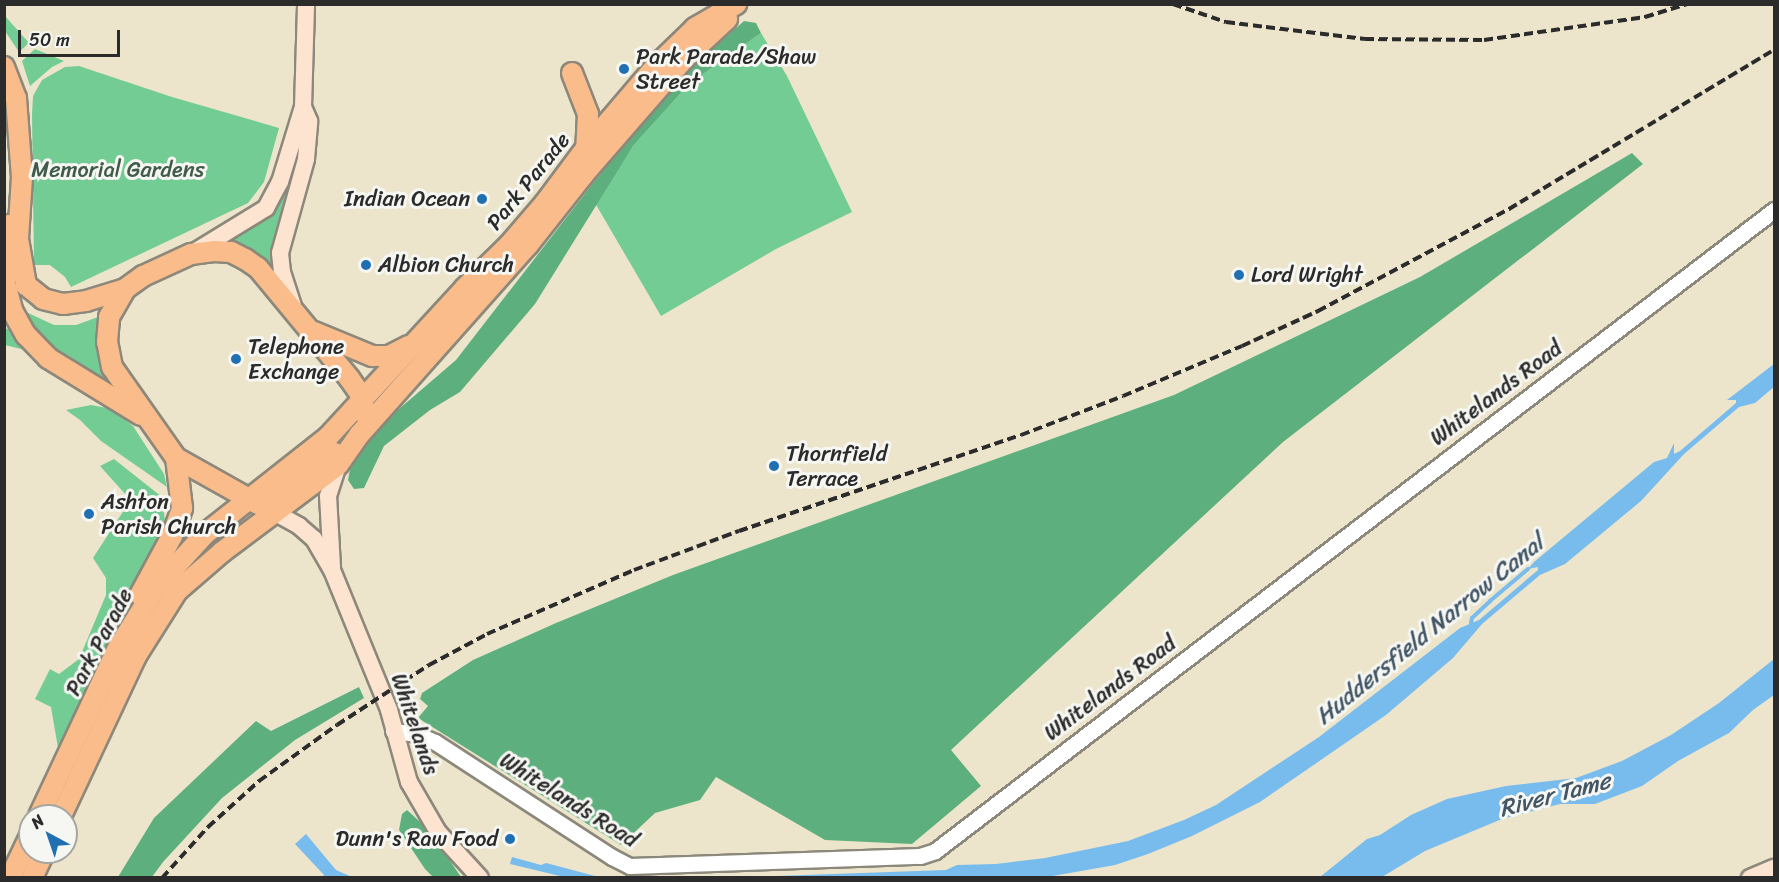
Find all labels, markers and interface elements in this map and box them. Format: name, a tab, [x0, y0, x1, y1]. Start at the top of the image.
scale bar	[21, 18, 123, 56]
text: 50 m	[29, 24, 70, 56]
place label: Park Parade/Shaw Street	[636, 43, 816, 94]
marker: Park Parade/Shaw Street	[617, 62, 631, 76]
street label: Park Parade	[481, 127, 575, 235]
park label: Memorial Gardens	[31, 157, 205, 183]
place label: Indian Ocean	[344, 186, 470, 212]
marker: Indian Ocean	[475, 192, 489, 206]
place label: Albion Church	[378, 252, 514, 278]
marker: Albion Church	[359, 258, 373, 272]
place label: Lord Wright	[1251, 262, 1363, 288]
marker: Lord Wright	[1232, 268, 1246, 282]
place label: Telephone Exchange	[248, 333, 344, 384]
street label: Whitelands Road	[1425, 335, 1567, 451]
marker: Telephone Exchange	[229, 352, 243, 366]
place label: Thornfield Terrace	[786, 440, 887, 492]
marker: Thornfield Terrace	[767, 459, 781, 473]
place label: Ashton Parish Church	[101, 488, 236, 540]
marker: Ashton Parish Church	[82, 507, 96, 521]
water label: Huddersfield Narrow Canal	[1310, 529, 1550, 731]
street label: Park Parade	[60, 584, 138, 700]
street label: Whitelands Road	[1039, 630, 1181, 746]
street label: Whitelands	[385, 670, 445, 778]
street label: Whitelands Road	[495, 747, 643, 853]
water label: River Tame	[1496, 766, 1614, 824]
north arrow	[18, 804, 78, 864]
text: N	[24, 807, 51, 836]
place label: Dunn's Raw Food	[335, 826, 498, 852]
marker: Dunn's Raw Food	[503, 832, 517, 846]

